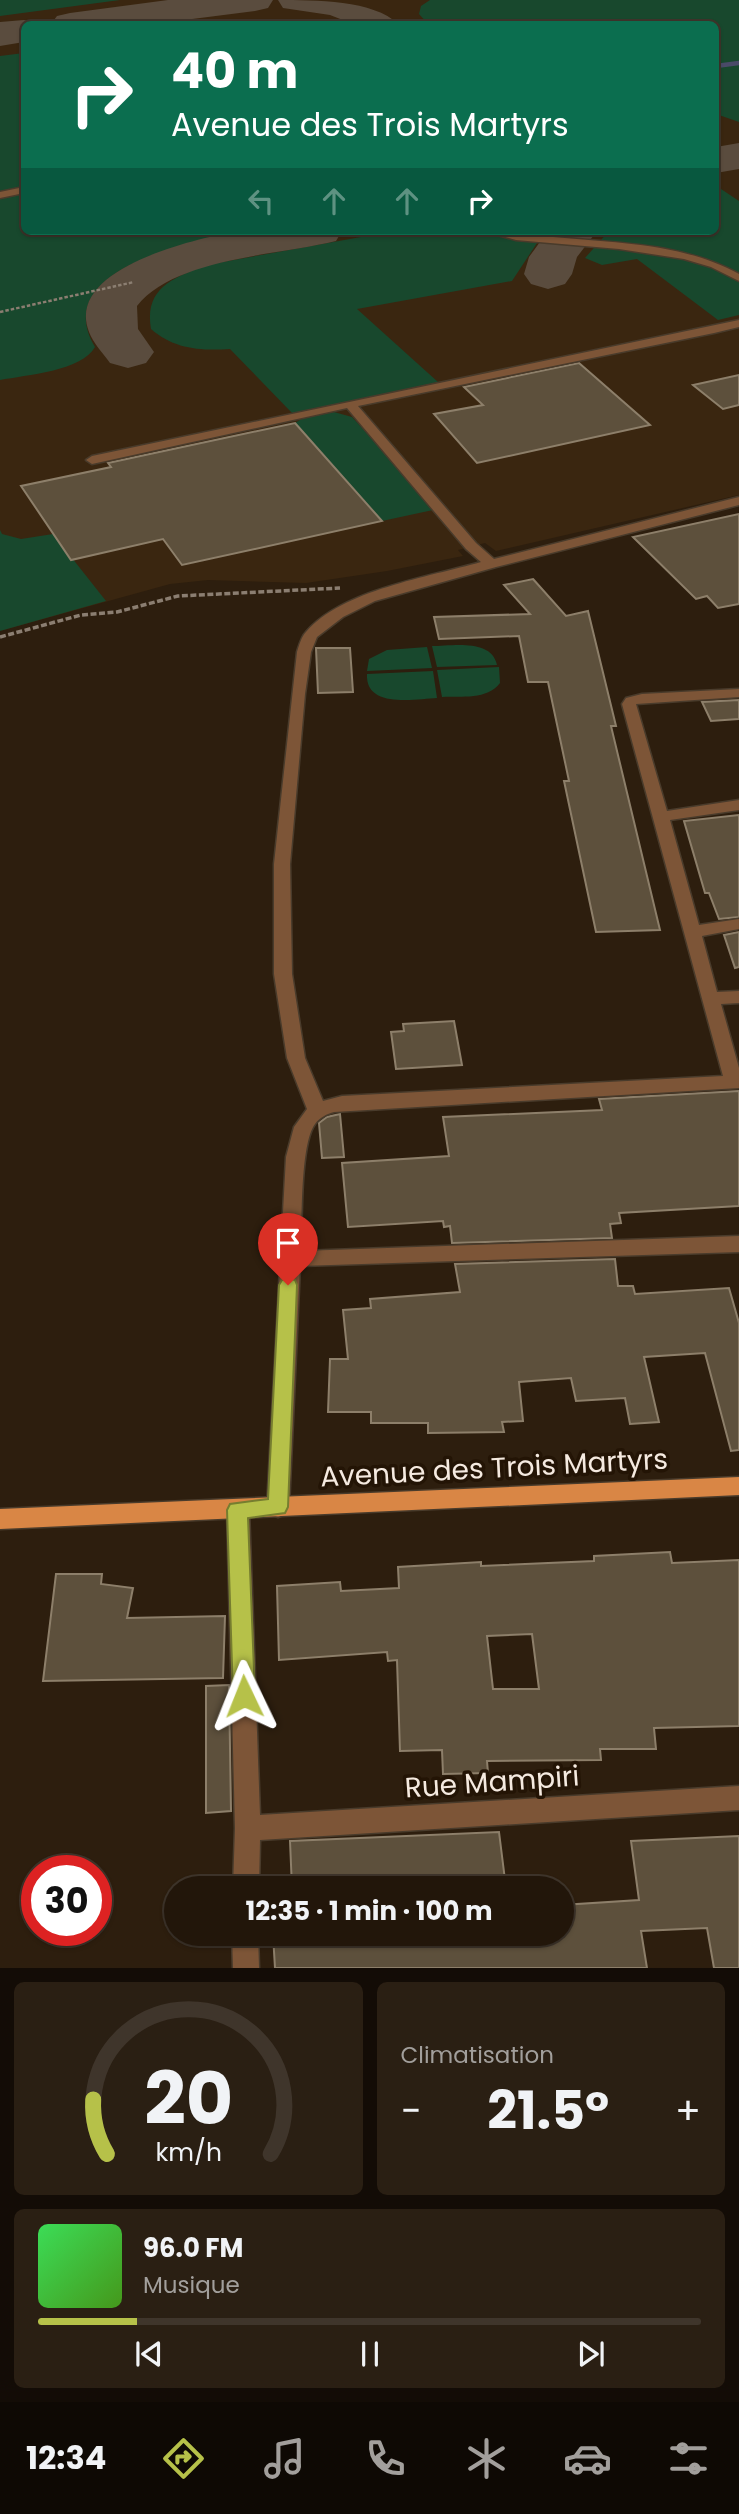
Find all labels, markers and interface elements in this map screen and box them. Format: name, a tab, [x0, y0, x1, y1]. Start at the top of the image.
text: 40 m	[171, 37, 298, 105]
icon: right	[56, 49, 147, 140]
text: Avenue des Trois Martyrs	[171, 102, 569, 147]
icon: left	[242, 182, 280, 220]
icon: ahead	[315, 182, 353, 220]
icon: ahead	[388, 182, 426, 220]
icon: right	[461, 182, 499, 220]
pin	[258, 1213, 318, 1285]
icon: arrive	[269, 1224, 307, 1262]
street label: Avenue des Trois Martyrs	[319, 1439, 669, 1497]
position arrow	[207, 1659, 281, 1733]
street label: Rue Mampiri	[403, 1756, 581, 1808]
speed limit sign: 30	[21, 1855, 112, 1946]
text: 12:35 · 1 min · 100 m	[246, 1893, 492, 1929]
text: Climatisation	[401, 2039, 554, 2071]
text: 20	[144, 2049, 233, 2150]
text: 21.5°	[487, 2074, 609, 2147]
text: −	[401, 2084, 421, 2137]
text: +	[675, 2084, 701, 2137]
text: km/h	[155, 2135, 222, 2170]
text: 96.0 FM	[143, 2230, 243, 2266]
text: Musique	[143, 2269, 240, 2301]
icon: previous	[130, 2335, 168, 2373]
icon: pause	[351, 2335, 389, 2373]
icon: next	[572, 2335, 610, 2373]
icon: directions	[159, 2434, 208, 2483]
icon: music	[260, 2434, 309, 2483]
icon: phone	[361, 2434, 410, 2483]
icon: climate	[462, 2434, 511, 2483]
icon: car	[563, 2434, 612, 2483]
icon: filters	[664, 2434, 713, 2483]
text: 12:34	[26, 2435, 106, 2480]

